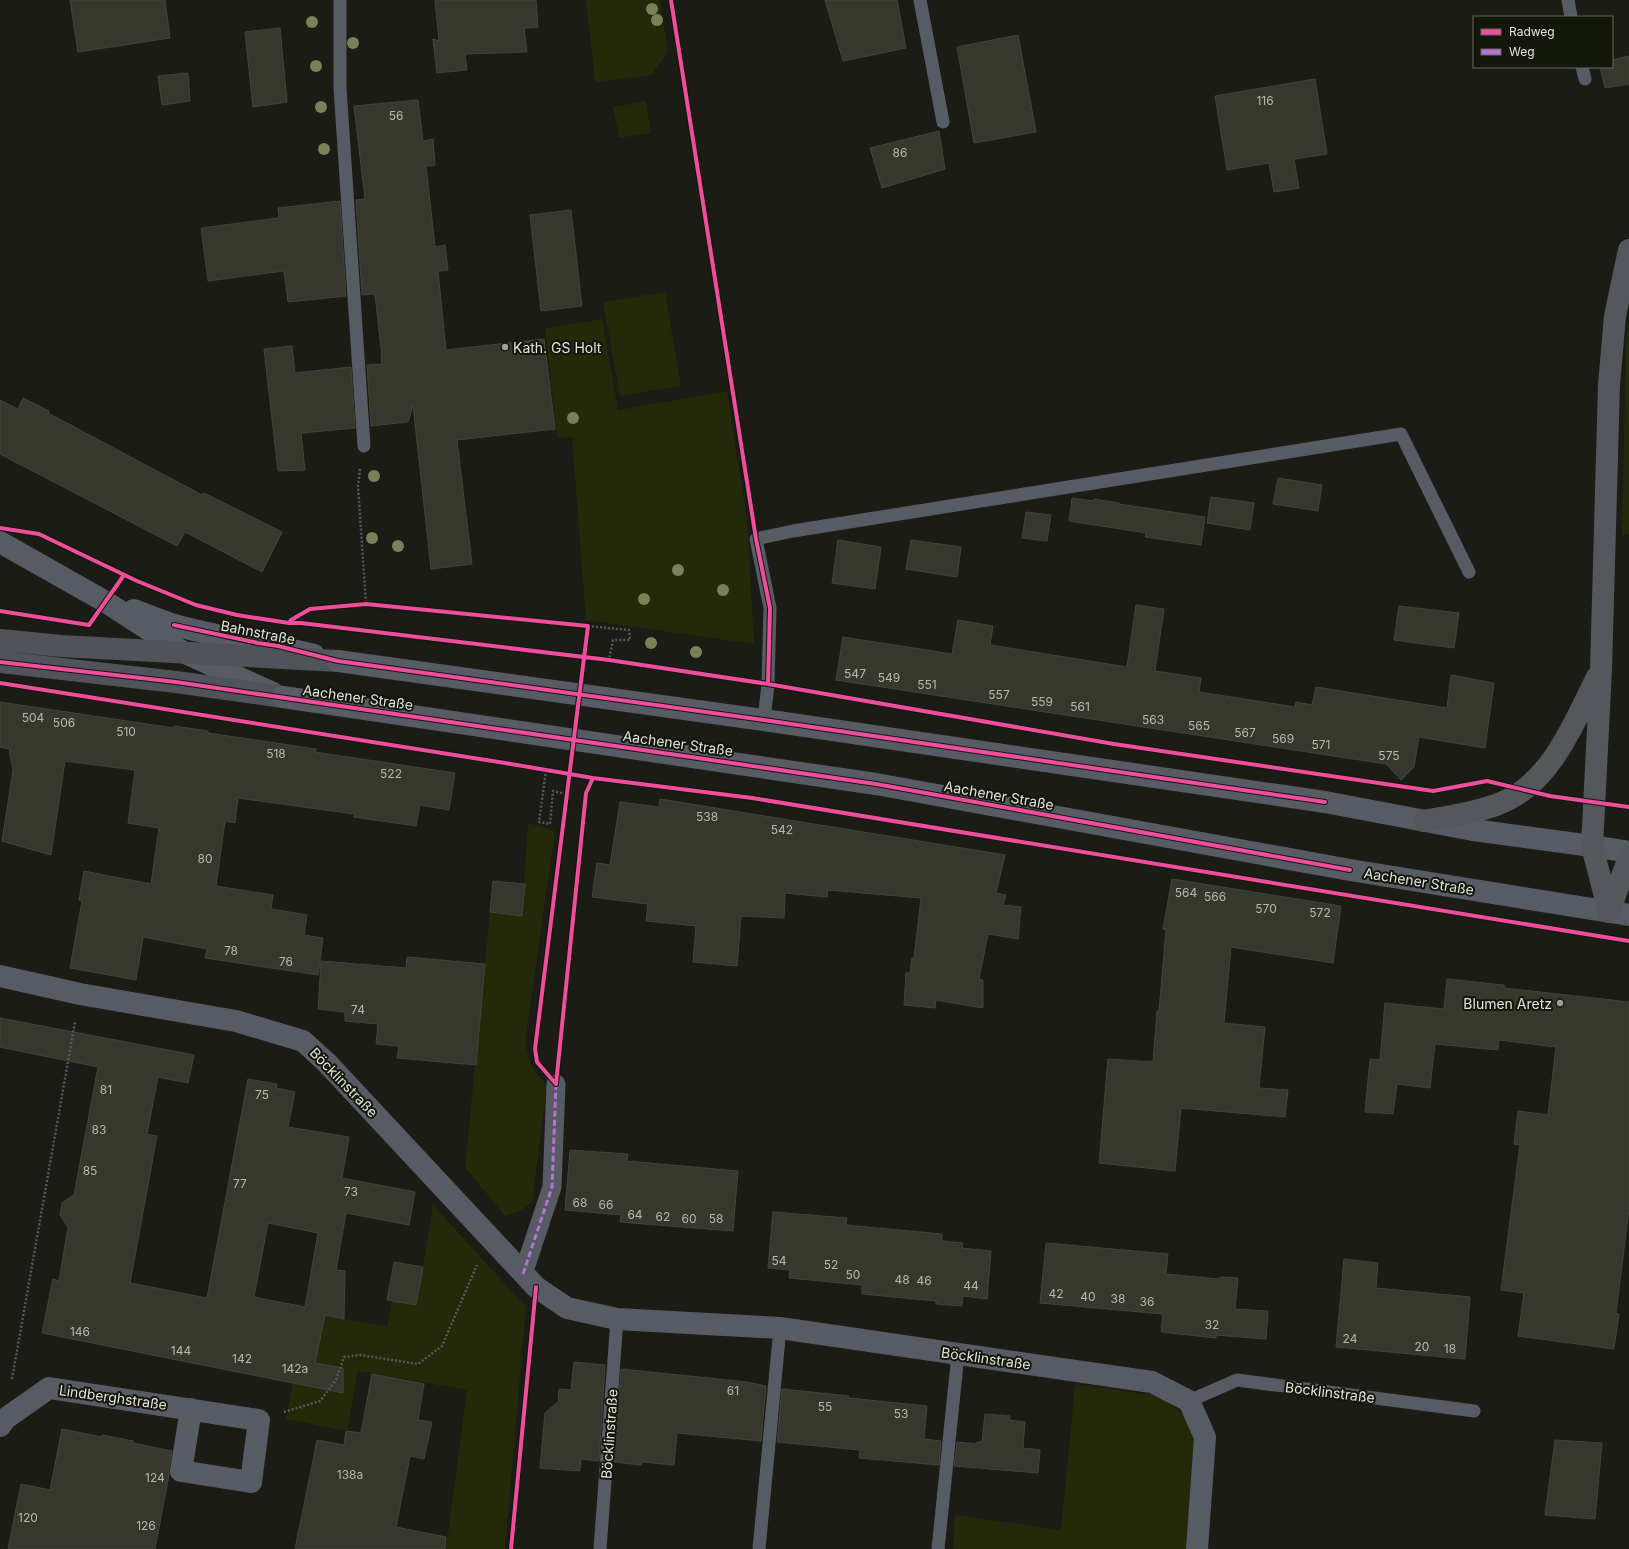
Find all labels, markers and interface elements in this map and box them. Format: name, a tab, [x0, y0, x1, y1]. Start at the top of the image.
legend	[1473, 16, 1613, 68]
text: Radweg	[1509, 24, 1555, 39]
text: Weg	[1509, 44, 1535, 59]
house number: 116	[1256, 93, 1274, 108]
house number: 56	[389, 108, 403, 123]
house number: 86	[893, 145, 907, 160]
place label: Kath. GS Holt	[513, 339, 602, 356]
marker: Kath. GS Holt	[500, 342, 510, 352]
street label: Bahnstraße	[219, 616, 297, 648]
house number: 547	[844, 666, 866, 681]
house number: 549	[878, 670, 900, 685]
house number: 551	[917, 677, 937, 692]
street label: Aachener Straße	[302, 681, 414, 713]
house number: 557	[988, 687, 1010, 702]
house number: 559	[1031, 694, 1053, 709]
house number: 561	[1070, 699, 1090, 714]
house number: 504	[22, 710, 45, 725]
house number: 563	[1142, 712, 1164, 727]
house number: 506	[53, 715, 75, 730]
house number: 565	[1188, 718, 1210, 733]
house number: 510	[116, 724, 136, 739]
house number: 567	[1234, 725, 1256, 740]
street label: Aachener Straße	[622, 727, 734, 759]
house number: 569	[1272, 731, 1294, 746]
house number: 571	[1312, 737, 1330, 752]
house number: 518	[266, 746, 286, 761]
house number: 575	[1378, 748, 1400, 763]
house number: 522	[380, 766, 402, 781]
street label: Aachener Straße	[943, 777, 1055, 813]
house number: 538	[696, 809, 718, 824]
house number: 542	[771, 822, 793, 837]
house number: 80	[198, 851, 213, 866]
street label: Aachener Straße	[1363, 864, 1475, 898]
house number: 564	[1175, 885, 1197, 900]
house number: 566	[1204, 889, 1226, 904]
house number: 570	[1255, 901, 1277, 916]
house number: 572	[1309, 905, 1331, 920]
house number: 78	[224, 943, 238, 958]
house number: 76	[279, 954, 293, 969]
place label: Blumen Aretz	[1463, 995, 1552, 1012]
marker: Blumen Aretz	[1555, 998, 1565, 1008]
house number: 74	[351, 1002, 365, 1017]
street label: Böcklinstraße	[307, 1044, 381, 1120]
house number: 81	[100, 1082, 112, 1097]
house number: 75	[255, 1087, 269, 1102]
house number: 83	[92, 1122, 106, 1137]
house number: 85	[83, 1163, 97, 1178]
house number: 77	[233, 1176, 247, 1191]
house number: 73	[344, 1184, 358, 1199]
house number: 68	[573, 1195, 587, 1210]
house number: 66	[599, 1197, 613, 1212]
house number: 64	[627, 1207, 643, 1222]
house number: 62	[656, 1209, 670, 1224]
house number: 60	[681, 1211, 697, 1226]
house number: 58	[709, 1211, 723, 1226]
house number: 54	[771, 1253, 787, 1268]
house number: 52	[824, 1257, 838, 1272]
house number: 50	[846, 1267, 860, 1282]
house number: 48	[894, 1272, 910, 1287]
house number: 46	[916, 1273, 932, 1288]
house number: 44	[963, 1278, 979, 1293]
house number: 42	[1048, 1286, 1064, 1301]
house number: 40	[1080, 1289, 1096, 1304]
house number: 38	[1111, 1291, 1125, 1306]
house number: 36	[1140, 1294, 1154, 1309]
house number: 32	[1205, 1317, 1219, 1332]
house number: 146	[70, 1324, 90, 1339]
house number: 24	[1343, 1331, 1358, 1346]
house number: 20	[1415, 1339, 1429, 1354]
house number: 18	[1444, 1341, 1456, 1356]
house number: 144	[171, 1343, 191, 1358]
street label: Böcklinstraße	[940, 1343, 1032, 1373]
house number: 142	[232, 1351, 252, 1366]
house number: 142a	[282, 1361, 308, 1376]
street label: Böcklinstraße	[1284, 1378, 1376, 1406]
street label: Lindberghstraße	[58, 1381, 168, 1413]
house number: 61	[727, 1383, 739, 1398]
street label: Böcklinstraße	[597, 1388, 621, 1480]
house number: 55	[818, 1399, 832, 1414]
house number: 53	[894, 1406, 908, 1421]
house number: 138a	[337, 1467, 363, 1482]
house number: 124	[145, 1470, 165, 1485]
house number: 120	[18, 1510, 38, 1525]
house number: 126	[136, 1518, 156, 1533]

